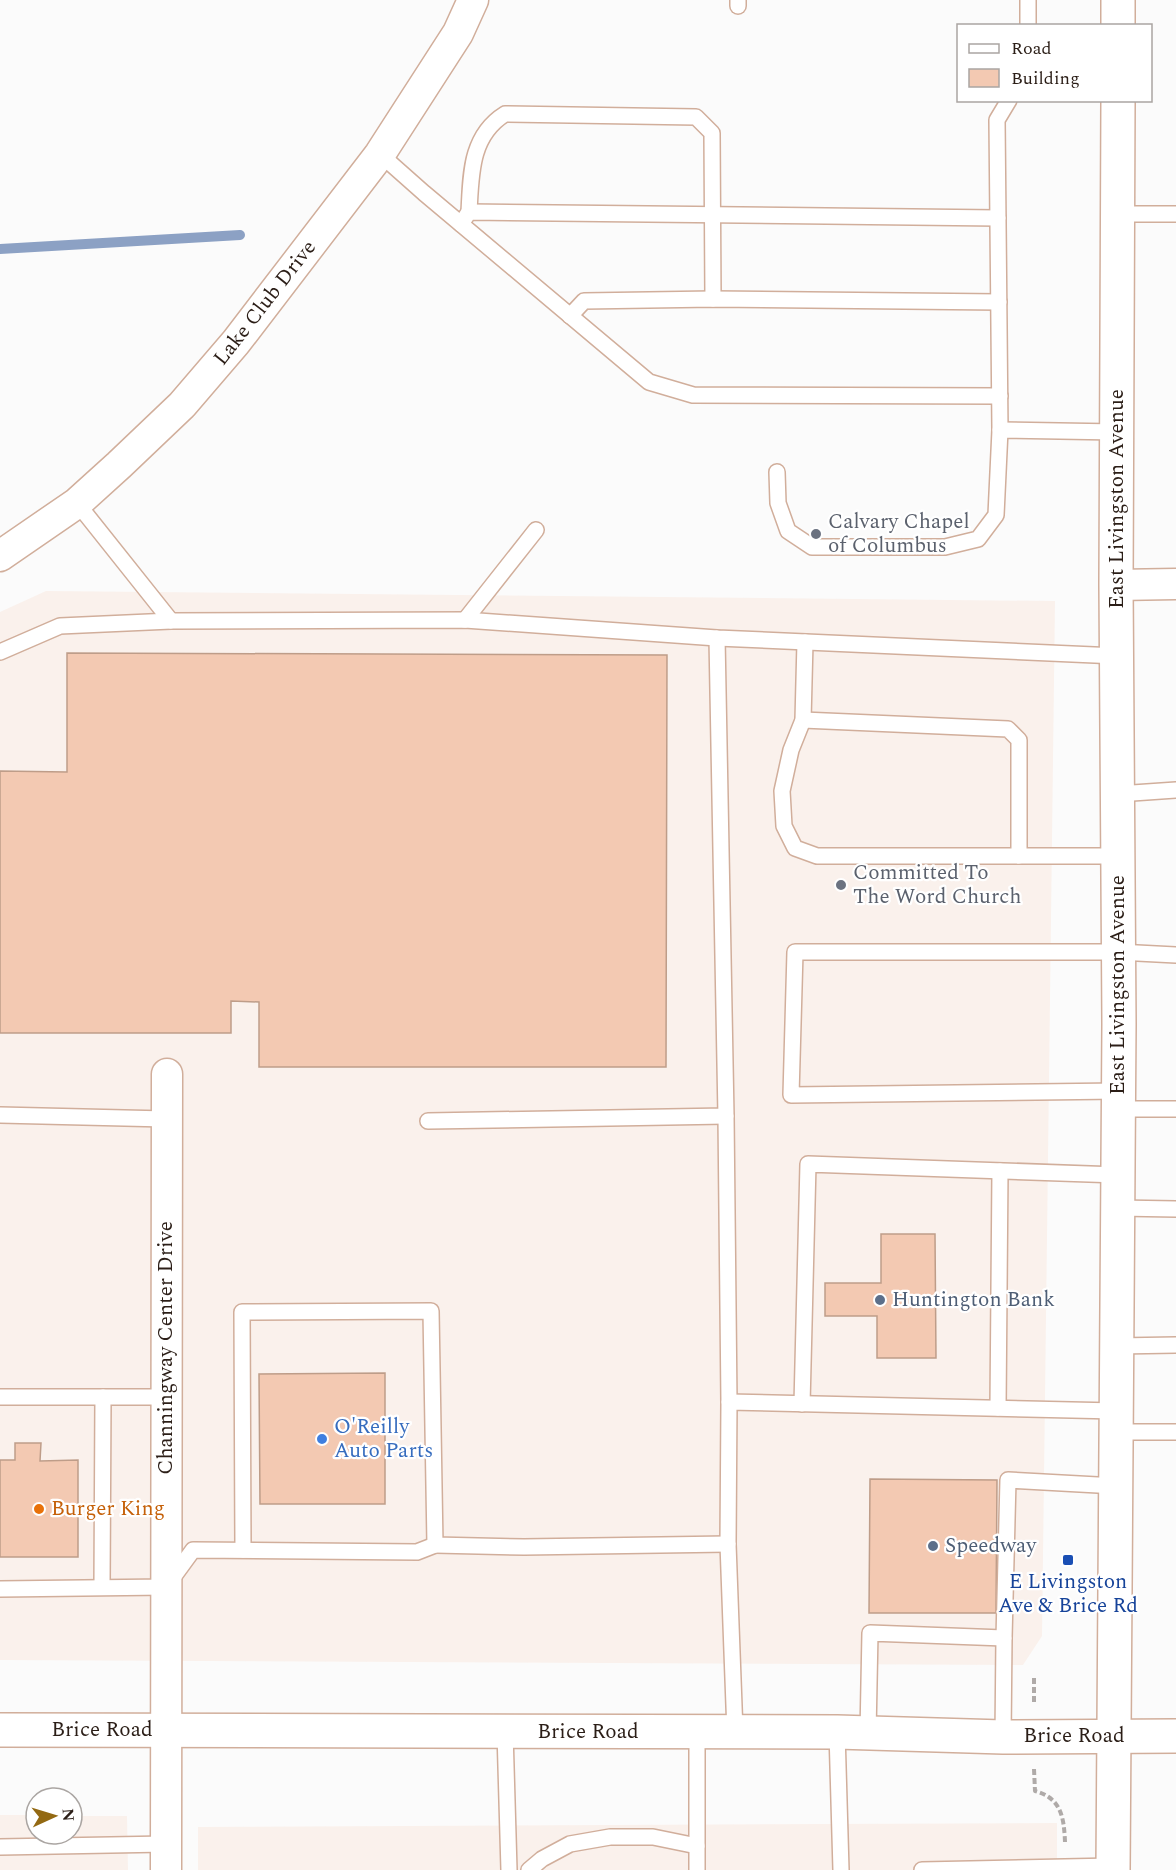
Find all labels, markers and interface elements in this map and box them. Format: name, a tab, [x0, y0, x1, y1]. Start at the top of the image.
legend	[957, 24, 1152, 102]
text: Road	[1011, 35, 1052, 62]
text: Building	[1011, 65, 1080, 92]
street label: Lake Club Drive	[206, 233, 324, 373]
street label: East Livingston Avenue	[1101, 389, 1133, 609]
place label: Calvary Chapel of Columbus	[828, 506, 970, 562]
marker: Calvary Chapel of Columbus	[809, 527, 823, 541]
place label: Committed To The Word Church	[853, 857, 1022, 913]
street label: East Livingston Avenue	[1102, 875, 1134, 1095]
marker: Committed To The Word Church	[834, 878, 848, 892]
street label: Channingway Center Drive	[150, 1221, 182, 1475]
place label: Huntington Bank	[892, 1284, 1055, 1316]
marker: Huntington Bank	[873, 1293, 887, 1307]
place label: O'Reilly Auto Parts	[334, 1411, 433, 1467]
marker: O'Reilly Auto Parts	[315, 1432, 329, 1446]
place label: Burger King	[51, 1493, 165, 1525]
marker: Burger King	[32, 1502, 46, 1516]
place label: Speedway	[945, 1530, 1037, 1562]
marker: Speedway	[926, 1539, 940, 1553]
marker: E Livingston Ave & Brice Rd	[1061, 1553, 1075, 1567]
place label: E Livingston Ave & Brice Rd	[998, 1566, 1138, 1622]
street label: Brice Road	[51, 1714, 153, 1746]
street label: Brice Road	[537, 1716, 639, 1748]
street label: Brice Road	[1023, 1720, 1125, 1752]
north arrow	[24, 1786, 84, 1846]
text: N	[56, 1808, 80, 1822]

